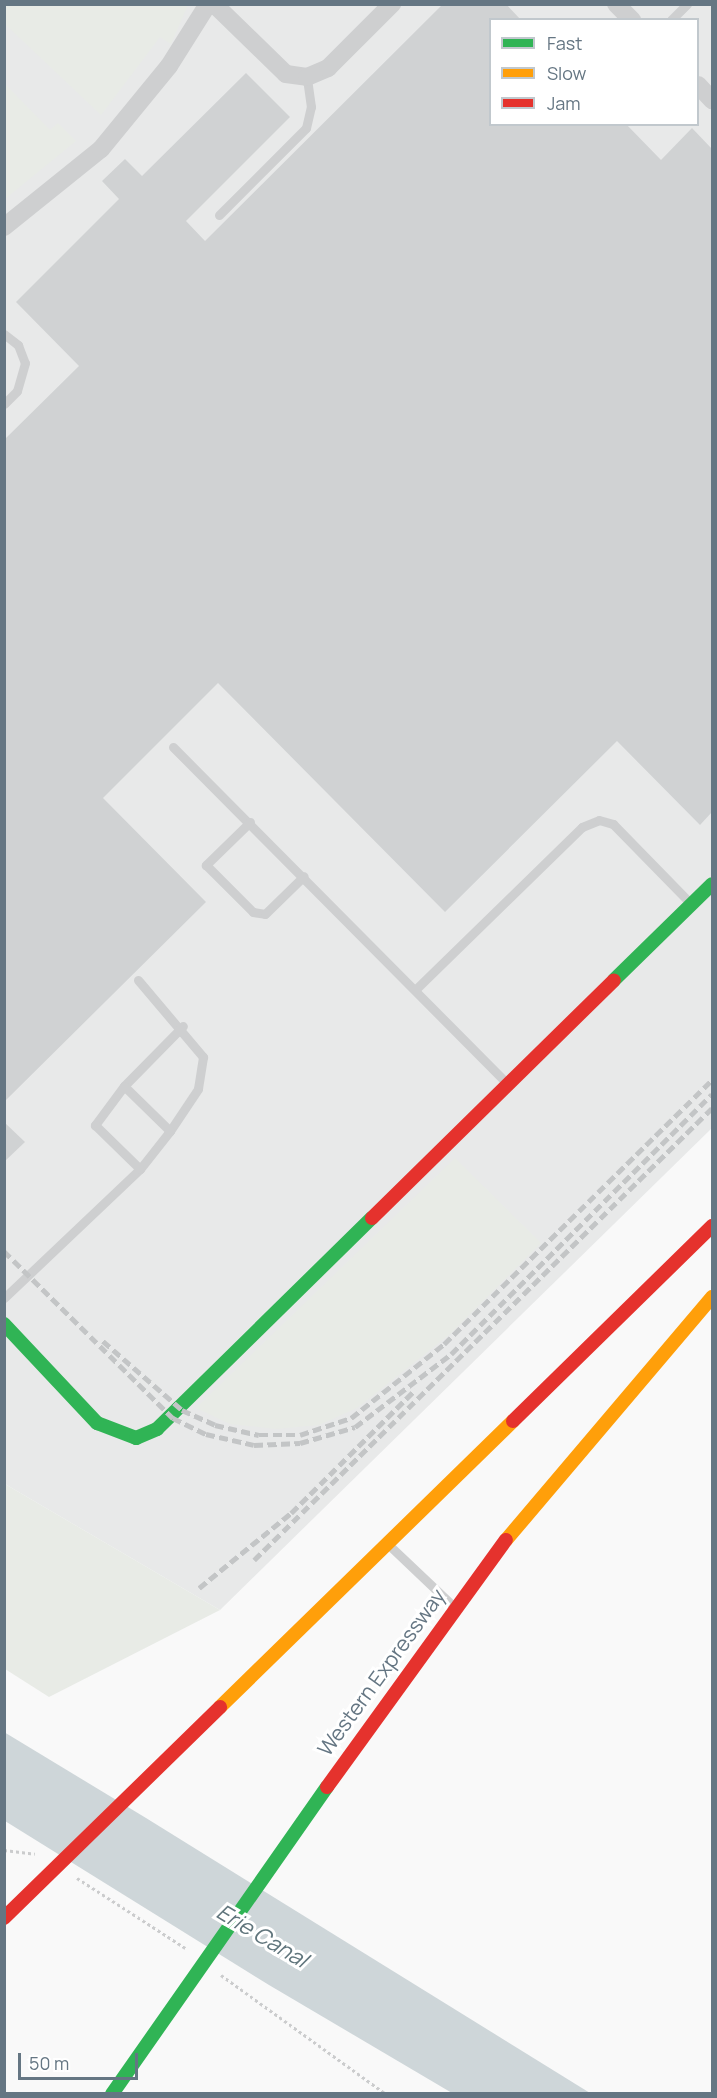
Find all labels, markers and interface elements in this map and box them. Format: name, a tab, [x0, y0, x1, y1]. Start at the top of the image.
legend	[489, 18, 699, 126]
text: Fast	[547, 31, 582, 55]
text: Slow	[547, 61, 586, 85]
text: Jam	[547, 91, 581, 115]
street label: Western Expressway	[312, 1583, 450, 1761]
water label: Erie Canal	[212, 1899, 312, 1973]
scale bar	[21, 2041, 141, 2079]
text: 50 m	[29, 2051, 69, 2075]

